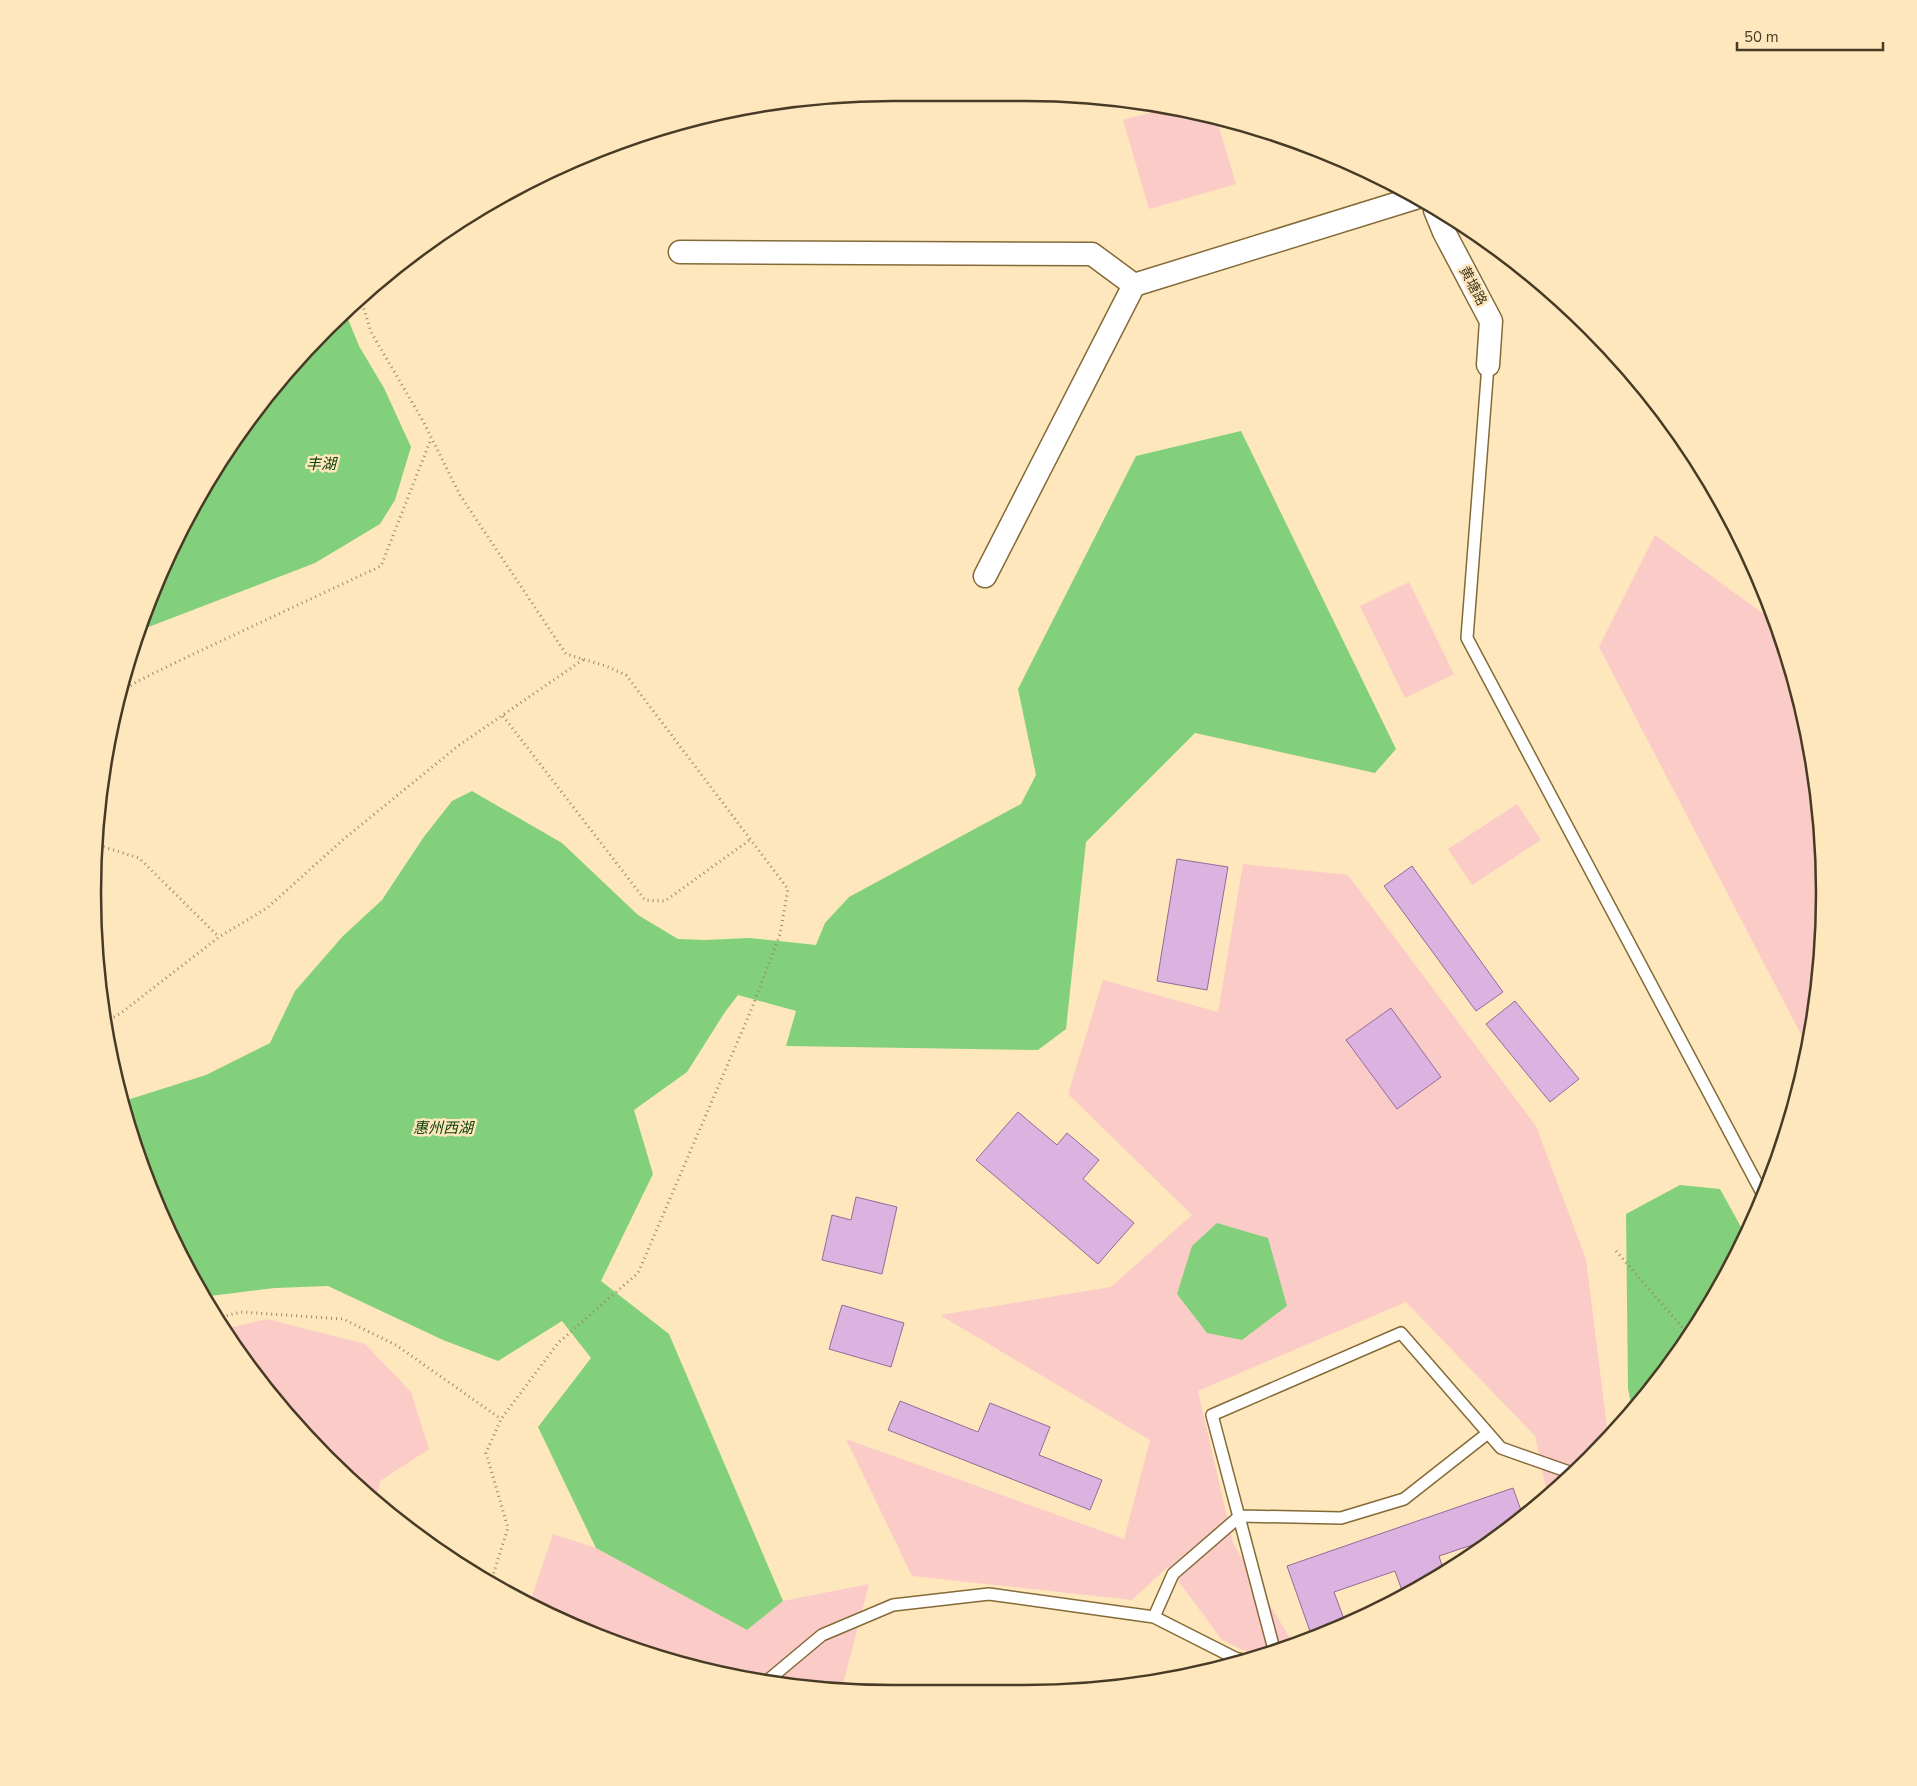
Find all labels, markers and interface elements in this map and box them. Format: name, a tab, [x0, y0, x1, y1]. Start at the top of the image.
scale bar	[1737, 20, 1883, 52]
text: 50 m	[1744, 27, 1779, 47]
street label: 黄塘路	[1455, 263, 1491, 309]
water label: 丰湖	[306, 454, 338, 474]
water label: 惠州西湖	[413, 1118, 475, 1138]

